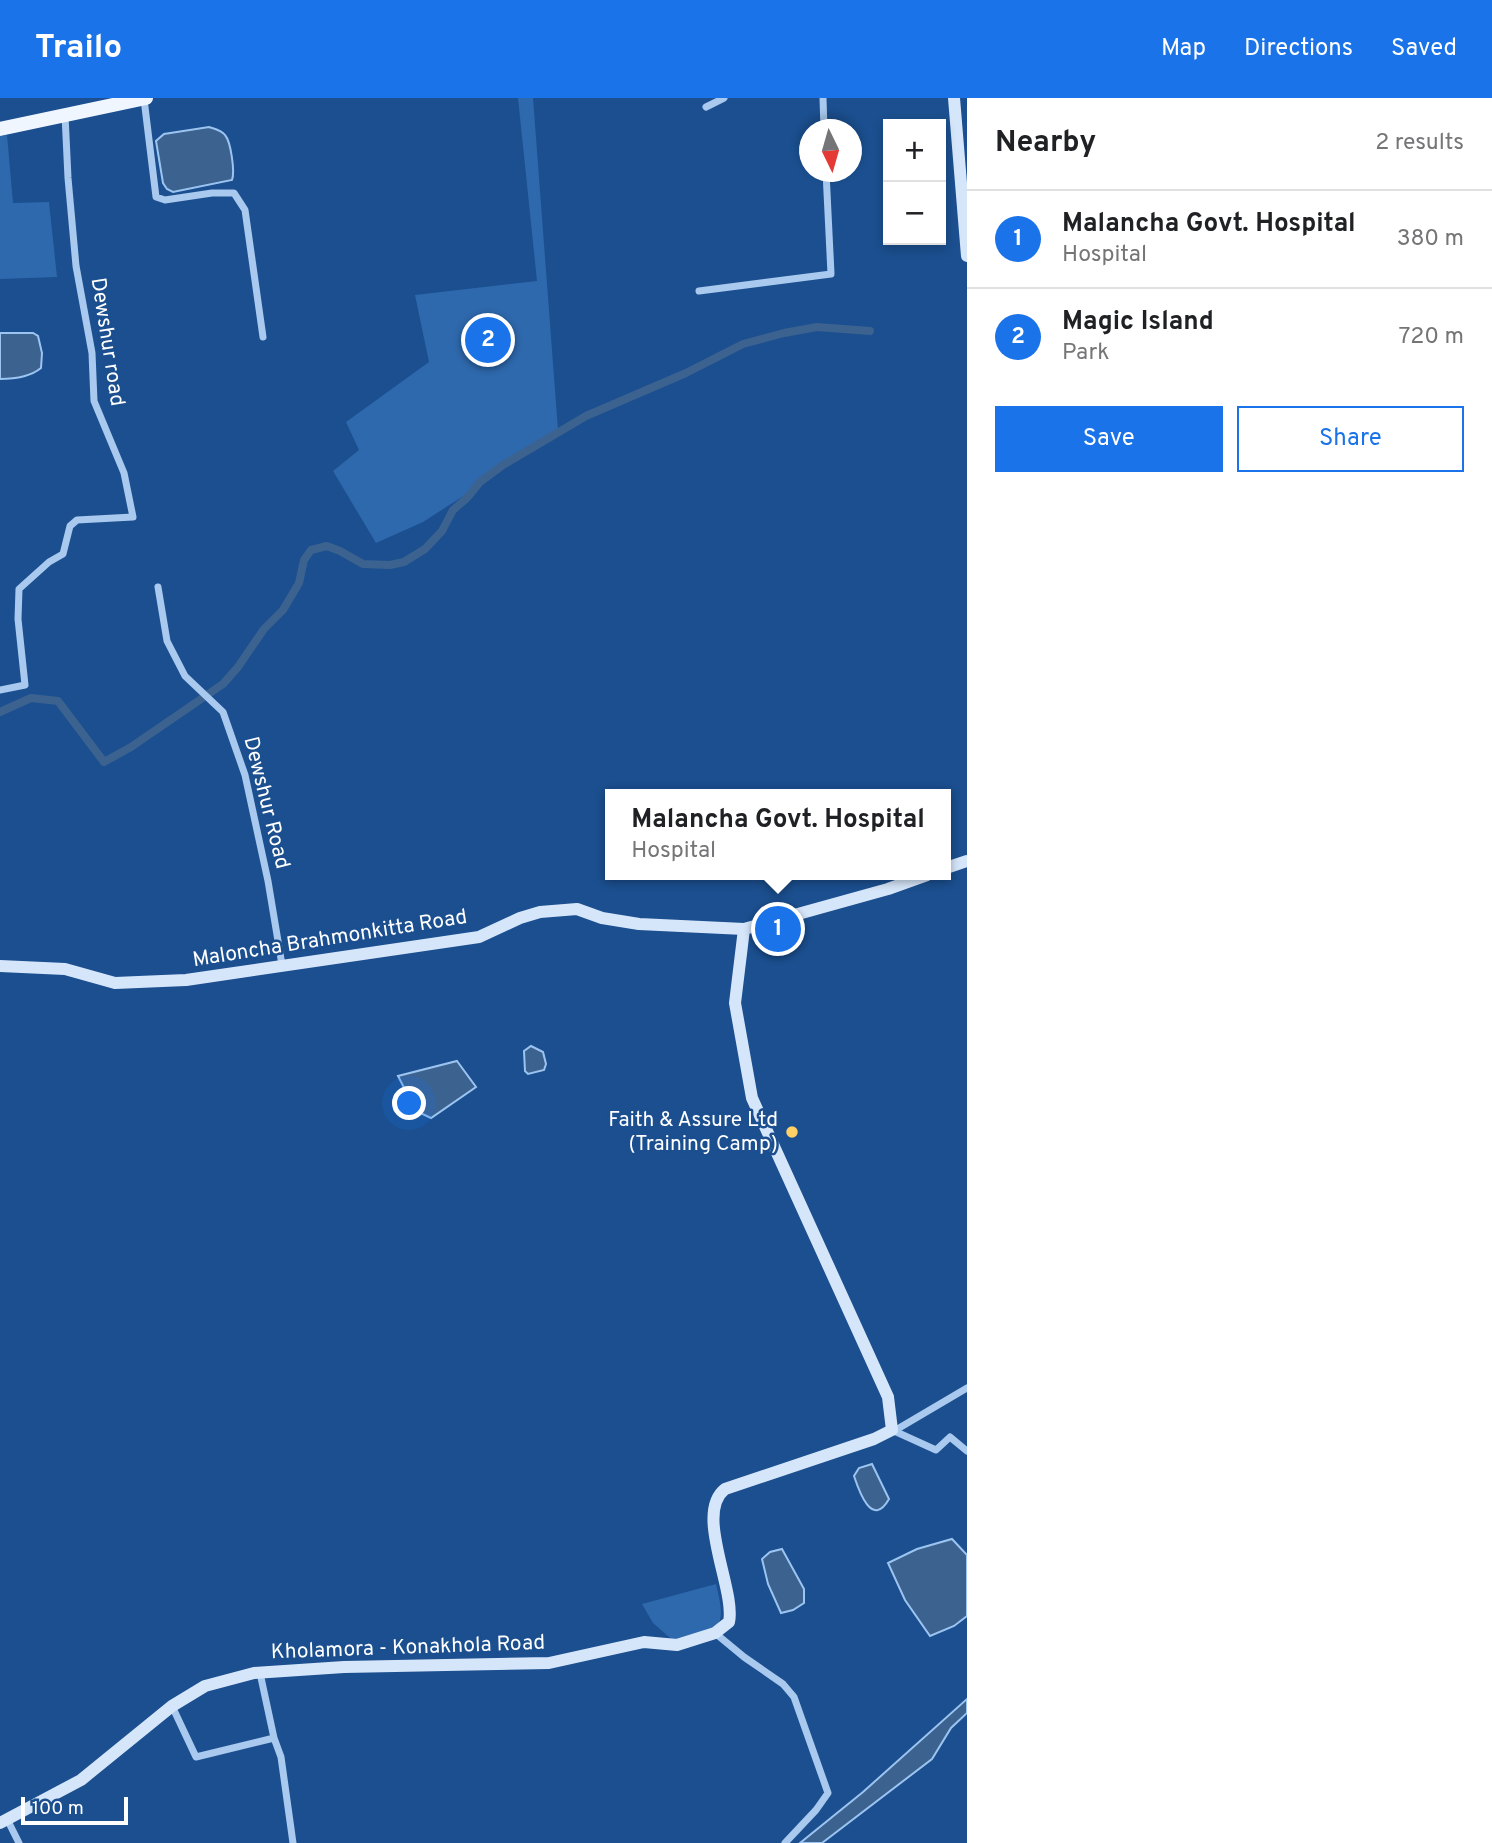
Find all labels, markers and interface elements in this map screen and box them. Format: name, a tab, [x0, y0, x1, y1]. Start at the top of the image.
text: Trailo	[35, 28, 122, 70]
text: Map	[1161, 34, 1206, 64]
text: Directions	[1244, 34, 1353, 64]
text: Saved	[1391, 34, 1457, 64]
north arrow	[799, 119, 862, 182]
map controls	[883, 119, 946, 245]
button: +	[883, 119, 946, 182]
text: Nearby	[995, 125, 1096, 162]
text: 2 results	[1375, 129, 1464, 158]
button: −	[883, 182, 946, 245]
text: Malancha Govt. Hospital	[1062, 208, 1356, 241]
text: 1	[1013, 225, 1023, 254]
text: 380 m	[1397, 225, 1464, 254]
text: Hospital	[1062, 241, 1147, 270]
street label: Dewshur road	[84, 276, 130, 408]
text: Magic Island	[1062, 306, 1214, 339]
pin: 2	[465, 314, 511, 366]
text: 2	[1011, 323, 1025, 352]
text: 720 m	[1399, 323, 1464, 352]
text: Park	[1062, 339, 1109, 368]
button: Save	[995, 406, 1223, 472]
button: Share	[1237, 406, 1464, 472]
street label: Dewshur Road	[237, 734, 295, 872]
popup	[605, 789, 951, 880]
text: Malancha Govt. Hospital	[631, 804, 925, 837]
text: Hospital	[631, 837, 716, 866]
pin: 1	[755, 903, 801, 955]
street label: Maloncha Brahmonkitta Road	[191, 904, 469, 974]
your location	[392, 1086, 426, 1120]
place label: Faith & Assure Ltd (Training Camp)	[608, 1107, 778, 1158]
marker: Faith & Assure Ltd (Training Camp)	[784, 1124, 800, 1140]
street label: Kholamora - Konakhola Road	[270, 1630, 546, 1666]
scale bar	[21, 1794, 128, 1826]
text: 100 m	[32, 1797, 84, 1821]

